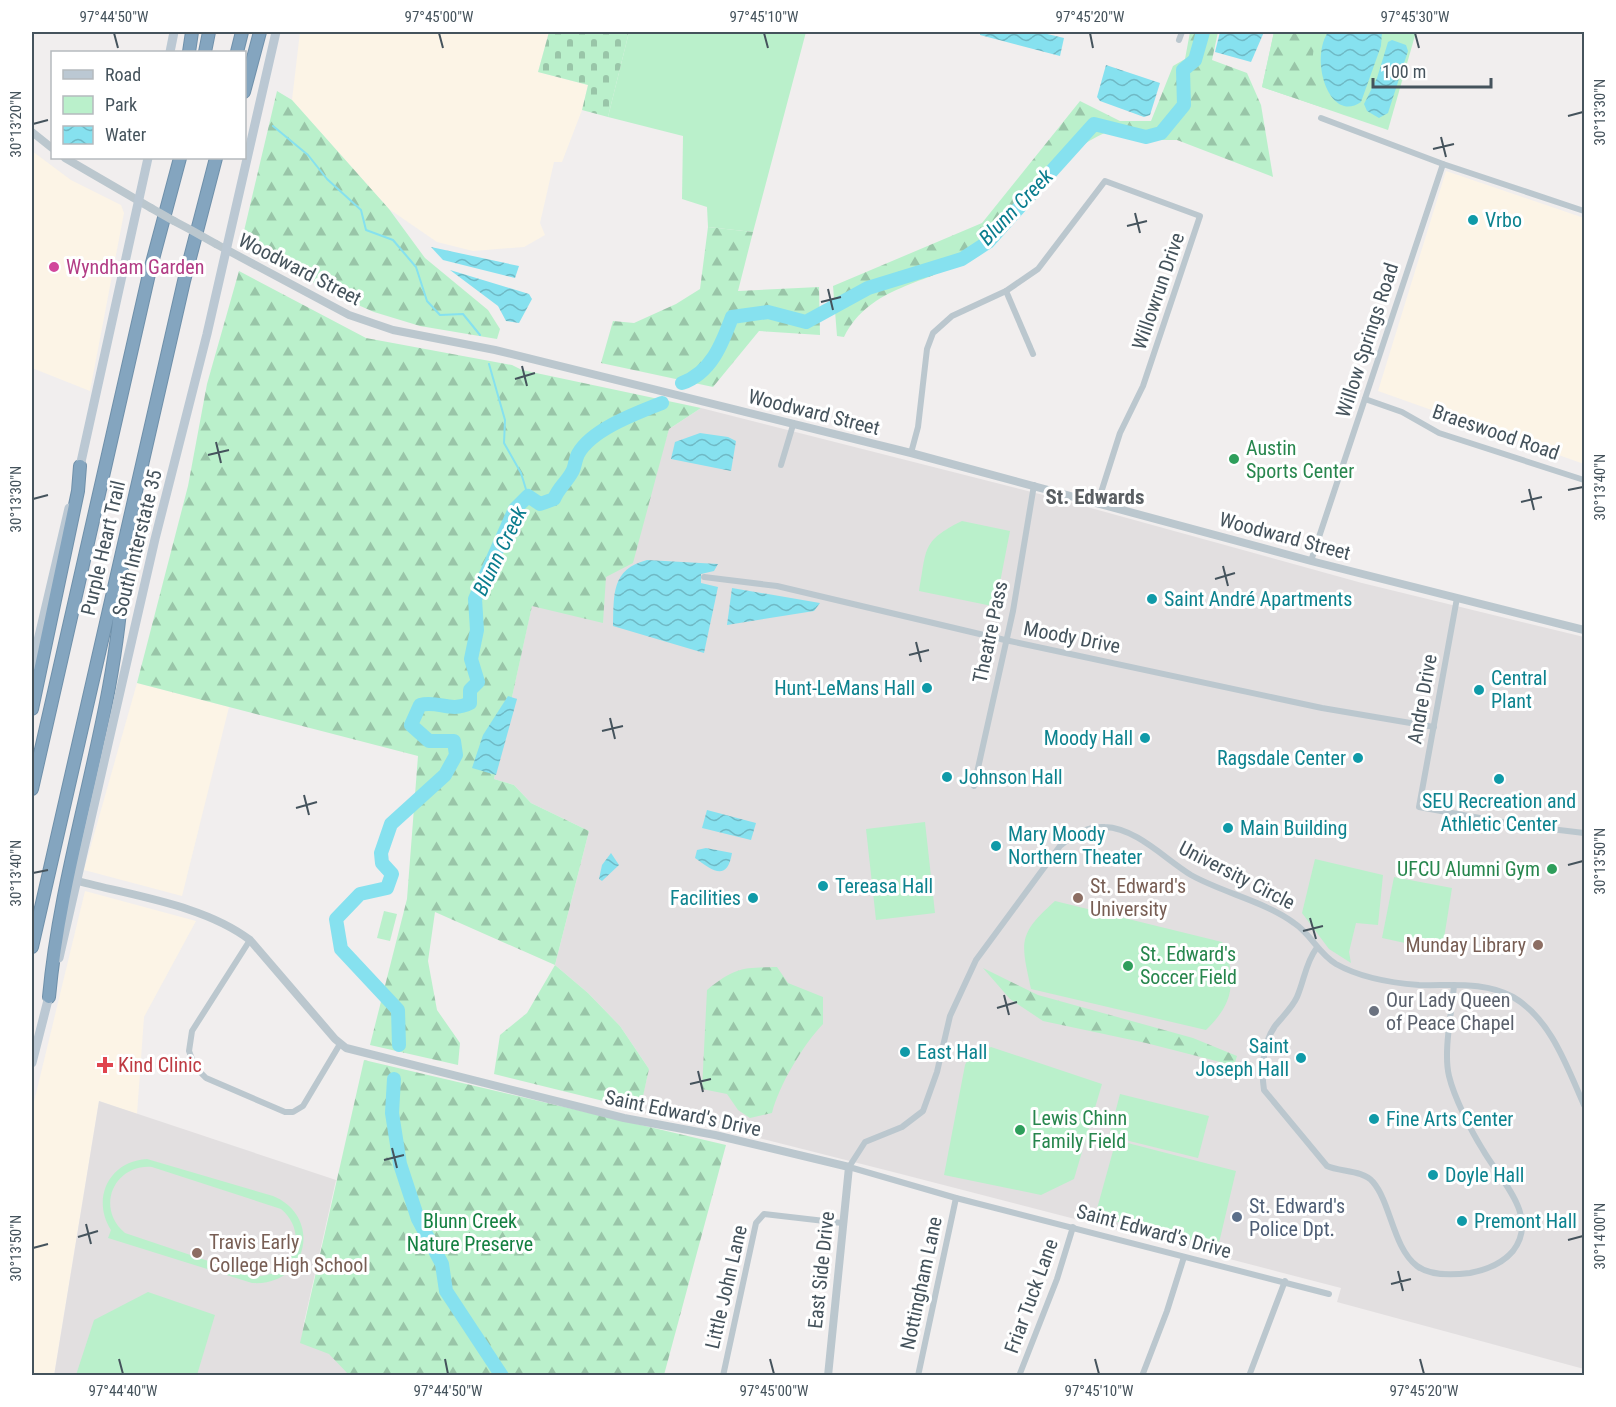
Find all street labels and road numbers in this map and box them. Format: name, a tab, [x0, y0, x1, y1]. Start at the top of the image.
street label: Woodward Street	[234, 228, 366, 310]
street label: Willowrun Drive	[1127, 229, 1189, 353]
street label: Willow Springs Road	[1331, 260, 1403, 420]
street label: Woodward Street	[746, 384, 882, 440]
street label: Braeswood Road	[1429, 399, 1563, 465]
street label: South Interstate 35	[107, 467, 167, 619]
street label: Purple Heart Trail	[76, 478, 130, 618]
street label: Woodward Street	[1217, 507, 1353, 565]
street label: Theatre Pass	[967, 579, 1013, 685]
street label: Moody Drive	[1022, 616, 1122, 658]
street label: Andre Drive	[1402, 652, 1442, 746]
street label: University Circle	[1175, 835, 1299, 915]
street label: Saint Edward's Drive	[603, 1085, 763, 1141]
street label: Saint Edward's Drive	[1074, 1199, 1234, 1263]
street label: East Side Drive	[803, 1210, 839, 1330]
street label: Nottingham Lane	[895, 1214, 947, 1352]
street label: Little John Lane	[700, 1223, 752, 1351]
street label: Friar Tuck Lane	[999, 1235, 1063, 1357]

